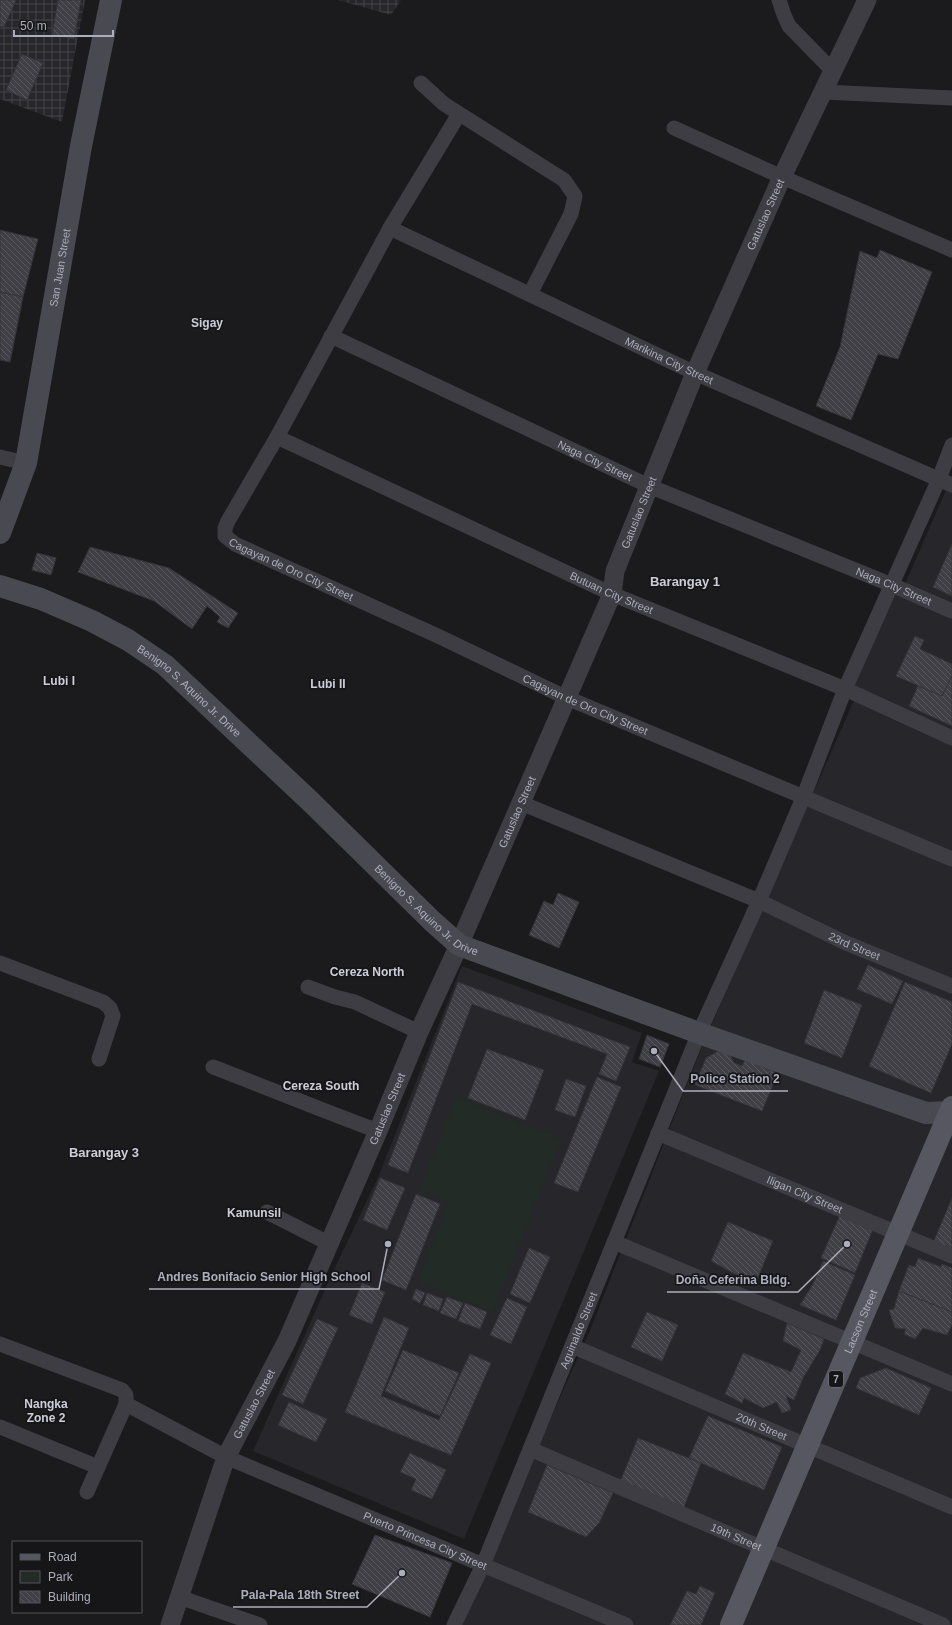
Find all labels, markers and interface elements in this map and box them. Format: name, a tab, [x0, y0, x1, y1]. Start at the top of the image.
scale bar	[14, 12, 113, 38]
text: 50 m	[20, 19, 47, 33]
street label: Gatuslao Street	[744, 177, 786, 252]
street label: San Juan Street	[47, 228, 73, 308]
district label: Sigay	[191, 316, 223, 330]
street label: Marikina City Street	[623, 335, 715, 386]
street label: Naga City Street	[556, 438, 634, 483]
street label: Gatuslao Street	[619, 475, 658, 550]
street label: Cagayan de Oro City Street	[226, 535, 355, 603]
street label: Naga City Street	[854, 565, 933, 607]
street label: Butuan City Street	[568, 569, 655, 616]
district label: Barangay 1	[650, 574, 720, 589]
street label: Benigno S. Aquino Jr. Drive	[135, 642, 244, 739]
street label: Cagayan de Oro City Street	[521, 672, 650, 737]
district label: Lubi I	[43, 674, 75, 688]
district label: Lubi II	[310, 677, 346, 691]
street label: Gatuslao Street	[496, 775, 538, 849]
street label: Benigno S. Aquino Jr. Drive	[372, 862, 480, 958]
street label: 23rd Street	[827, 930, 882, 962]
district label: Cereza North	[330, 965, 404, 979]
callout: Police Station 2	[683, 1067, 788, 1091]
street label: Gatuslao Street	[367, 1071, 407, 1146]
text: Police Station 2	[690, 1072, 780, 1086]
district label: Cereza South	[283, 1079, 359, 1093]
district label: Barangay 3	[69, 1145, 139, 1160]
street label: Iligan City Street	[765, 1173, 844, 1215]
district label: Kamunsil	[227, 1206, 281, 1220]
callout: Andres Bonifacio Senior High School	[149, 1265, 379, 1289]
callout: Doña Ceferina Bldg.	[667, 1268, 798, 1292]
text: Andres Bonifacio Senior High School	[157, 1270, 371, 1284]
text: Doña Ceferina Bldg.	[676, 1273, 790, 1287]
street label: Lacson Street	[842, 1288, 879, 1355]
street label: Aguinaldo Street	[557, 1290, 599, 1370]
street label: Gatuslao Street	[231, 1367, 277, 1441]
road number: 7	[829, 1371, 843, 1387]
district label: Nangka Zone 2	[24, 1397, 68, 1425]
street label: 20th Street	[735, 1410, 789, 1442]
street label: Puerto Princesa City Street	[362, 1509, 489, 1572]
street label: 19th Street	[709, 1521, 763, 1553]
legend	[12, 1541, 142, 1613]
text: Road	[48, 1550, 77, 1564]
text: Park	[48, 1570, 74, 1584]
callout: Pala-Pala 18th Street	[233, 1583, 367, 1607]
text: Pala-Pala 18th Street	[241, 1588, 359, 1602]
text: Building	[48, 1590, 91, 1604]

